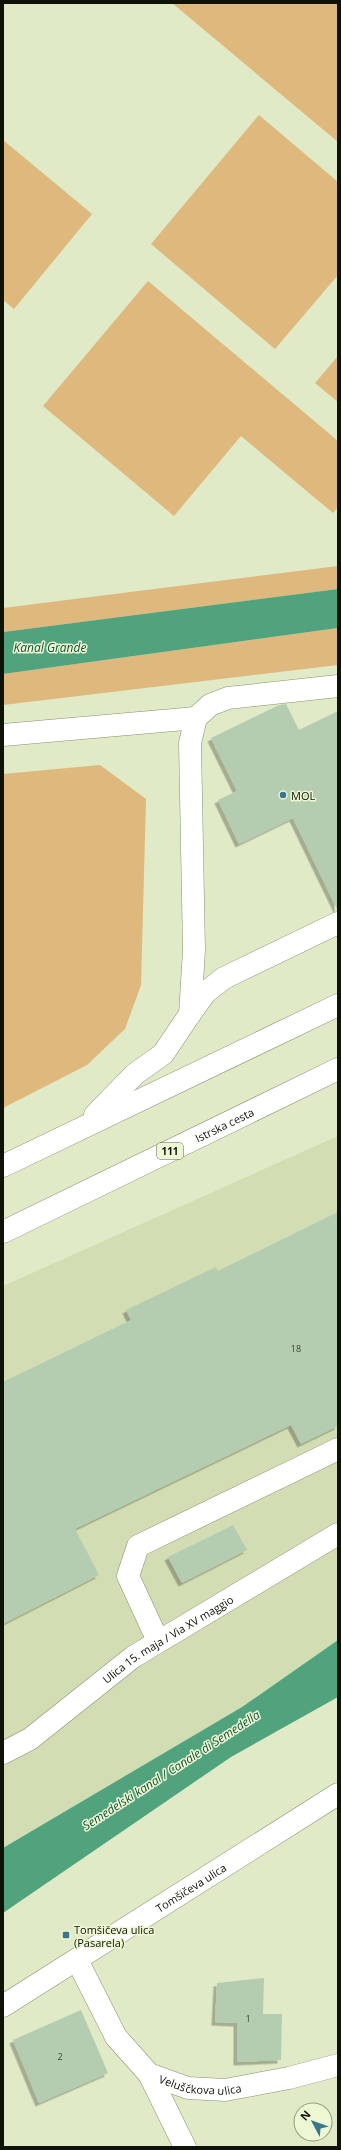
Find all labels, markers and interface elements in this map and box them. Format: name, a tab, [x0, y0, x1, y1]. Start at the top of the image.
water label: Kanal Grande	[14, 639, 86, 656]
place label: MOL	[291, 788, 315, 803]
marker: MOL	[278, 790, 288, 800]
street label: Istrska cesta	[192, 1104, 256, 1145]
road number: 111	[157, 1143, 183, 1159]
house number: 18	[291, 1342, 301, 1355]
street label: Ulica 15. maja / Via XV maggio	[99, 1591, 236, 1686]
water label: Semedelski kanal / Canale di Semedella	[79, 1706, 263, 1834]
street label: Tomšičeva ulica	[153, 1859, 229, 1915]
place label: Tomšičeva ulica (Pasarela)	[74, 1922, 154, 1950]
marker: Tomšičeva ulica (Pasarela)	[61, 1930, 71, 1940]
house number: 1	[245, 2012, 251, 2025]
house number: 2	[57, 2050, 63, 2063]
street label: Veluščkova ulica	[157, 2071, 242, 2097]
north arrow	[293, 2102, 333, 2142]
text: N	[296, 2107, 314, 2123]

